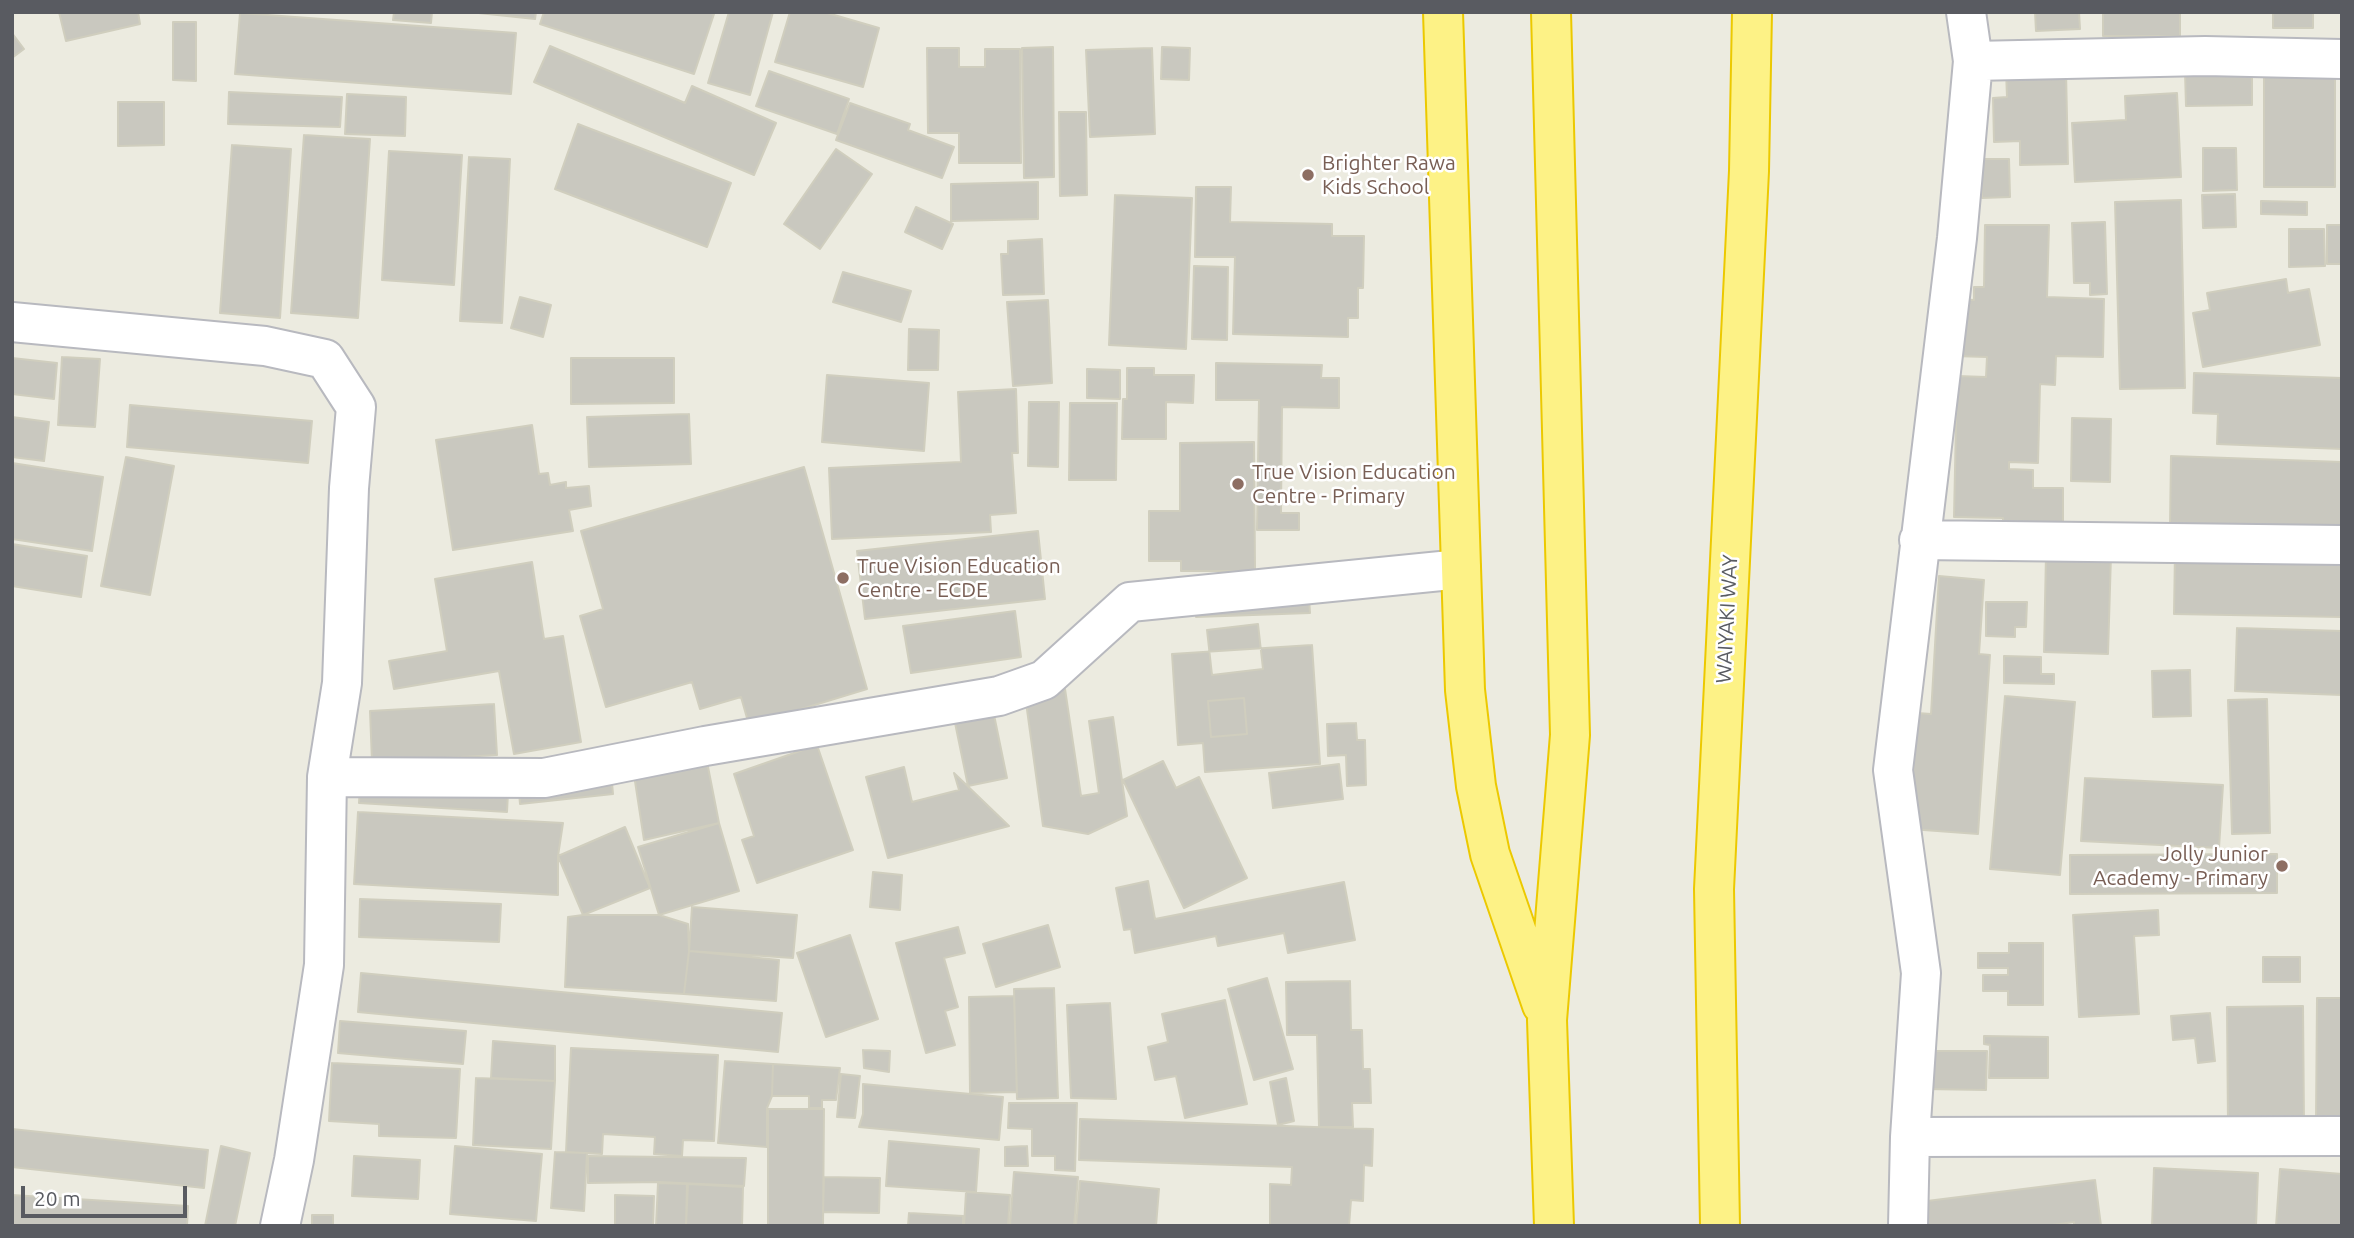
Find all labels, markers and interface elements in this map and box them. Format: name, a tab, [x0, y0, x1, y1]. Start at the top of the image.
place label: Brighter Rawa Kids School	[1322, 150, 1456, 200]
marker: Brighter Rawa Kids School	[1300, 167, 1316, 183]
place label: True Vision Education Centre - Primary	[1252, 459, 1456, 509]
marker: True Vision Education Centre - Primary	[1230, 476, 1246, 492]
place label: True Vision Education Centre - ECDE	[857, 553, 1061, 603]
street label: WAIYAKI WAY	[1711, 554, 1743, 684]
marker: True Vision Education Centre - ECDE	[835, 570, 851, 586]
place label: Jolly Junior Academy - Primary	[2093, 841, 2268, 891]
marker: Jolly Junior Academy - Primary	[2274, 858, 2290, 874]
scale bar	[24, 1172, 191, 1216]
text: 20 m	[34, 1186, 81, 1210]

